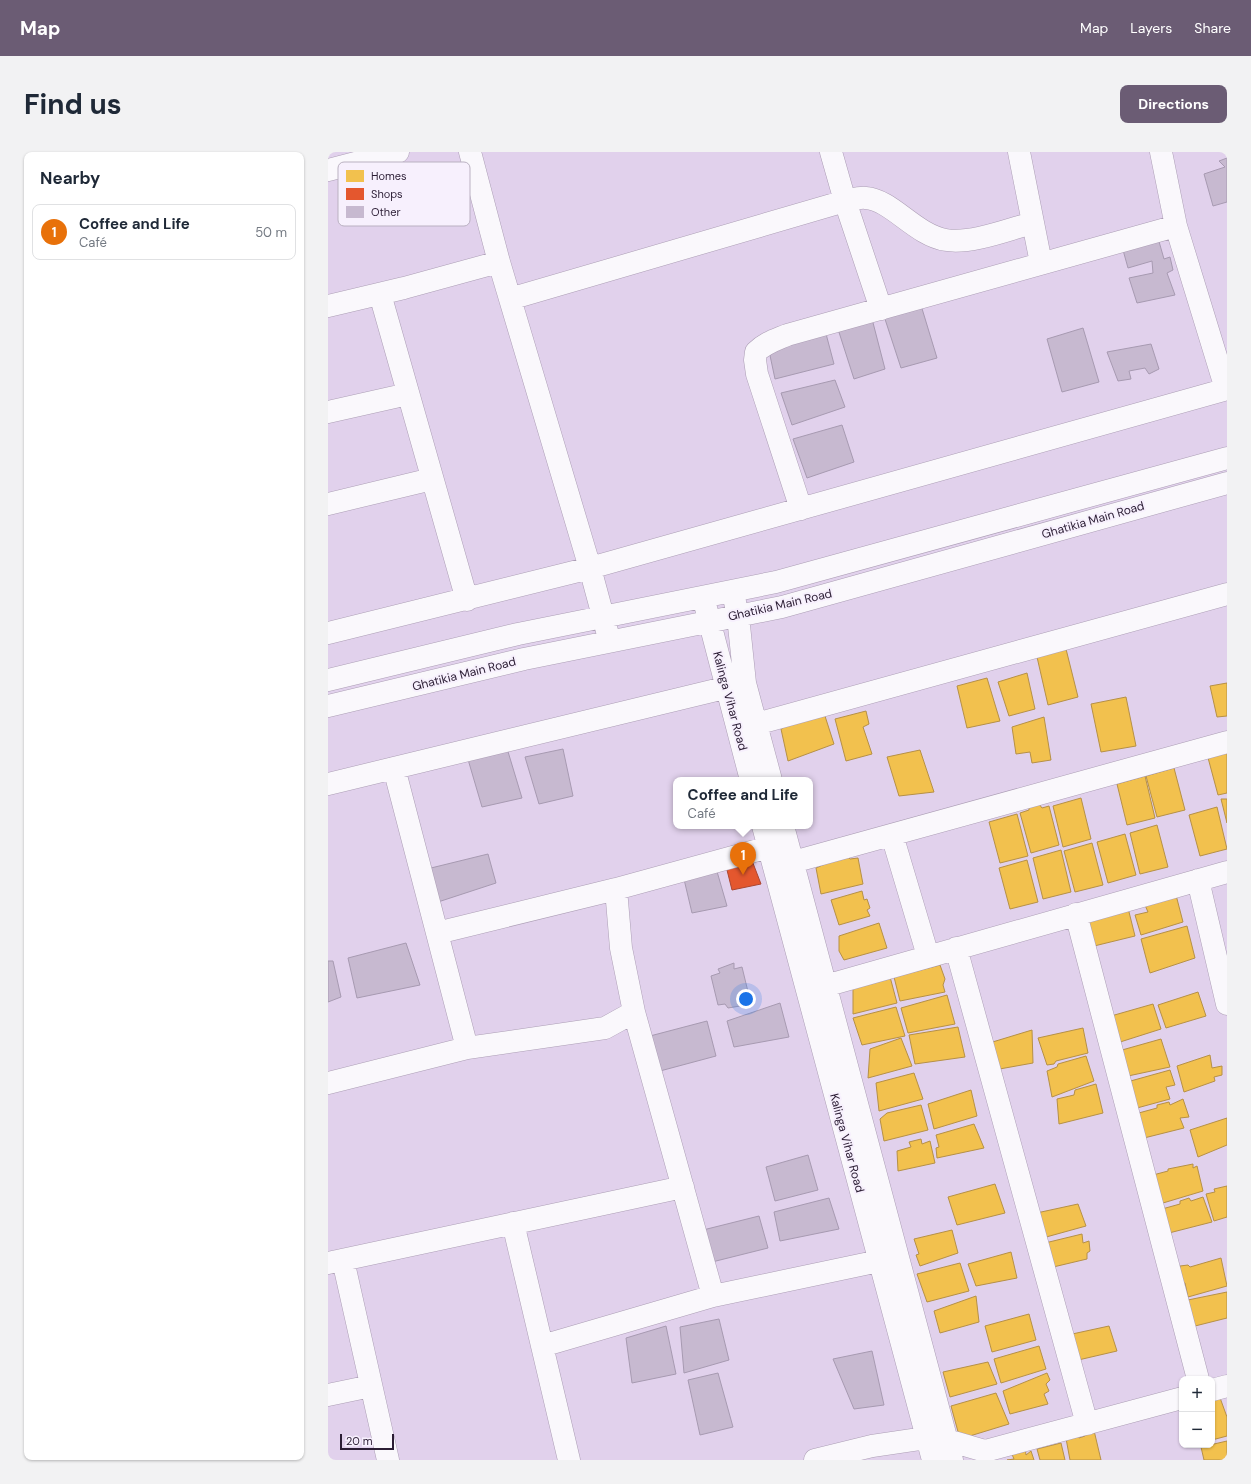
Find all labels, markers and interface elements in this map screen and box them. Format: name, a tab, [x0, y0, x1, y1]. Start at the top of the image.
text: Map	[20, 16, 60, 41]
text: Map	[1080, 19, 1108, 37]
text: Layers	[1130, 19, 1172, 37]
text: Share	[1194, 19, 1231, 37]
button: Directions	[1120, 85, 1227, 123]
text: Find us	[24, 86, 122, 123]
legend	[338, 162, 470, 226]
text: Nearby	[40, 167, 100, 189]
text: Homes	[371, 169, 407, 183]
text: Shops	[371, 187, 403, 201]
text: Other	[371, 205, 400, 219]
text: Coffee and Life	[79, 214, 190, 234]
text: 1	[52, 224, 56, 241]
text: 50 m	[255, 224, 287, 241]
text: Café	[79, 234, 107, 251]
street label: Ghatikia Main Road	[1040, 498, 1146, 542]
street label: Ghatikia Main Road	[727, 585, 833, 625]
street label: Kalinga Vihar Road	[709, 650, 751, 752]
street label: Ghatikia Main Road	[411, 653, 517, 695]
popup	[673, 777, 813, 829]
text: Coffee and Life	[688, 785, 798, 805]
text: Café	[688, 805, 716, 822]
pin: 1	[730, 842, 756, 875]
your location	[736, 989, 756, 1009]
street label: Kalinga Vihar Road	[826, 1092, 868, 1194]
map controls	[1179, 1376, 1215, 1448]
button: +	[1179, 1376, 1215, 1412]
button: −	[1179, 1412, 1215, 1448]
scale bar	[340, 1432, 394, 1451]
text: 20 m	[346, 1434, 372, 1448]

